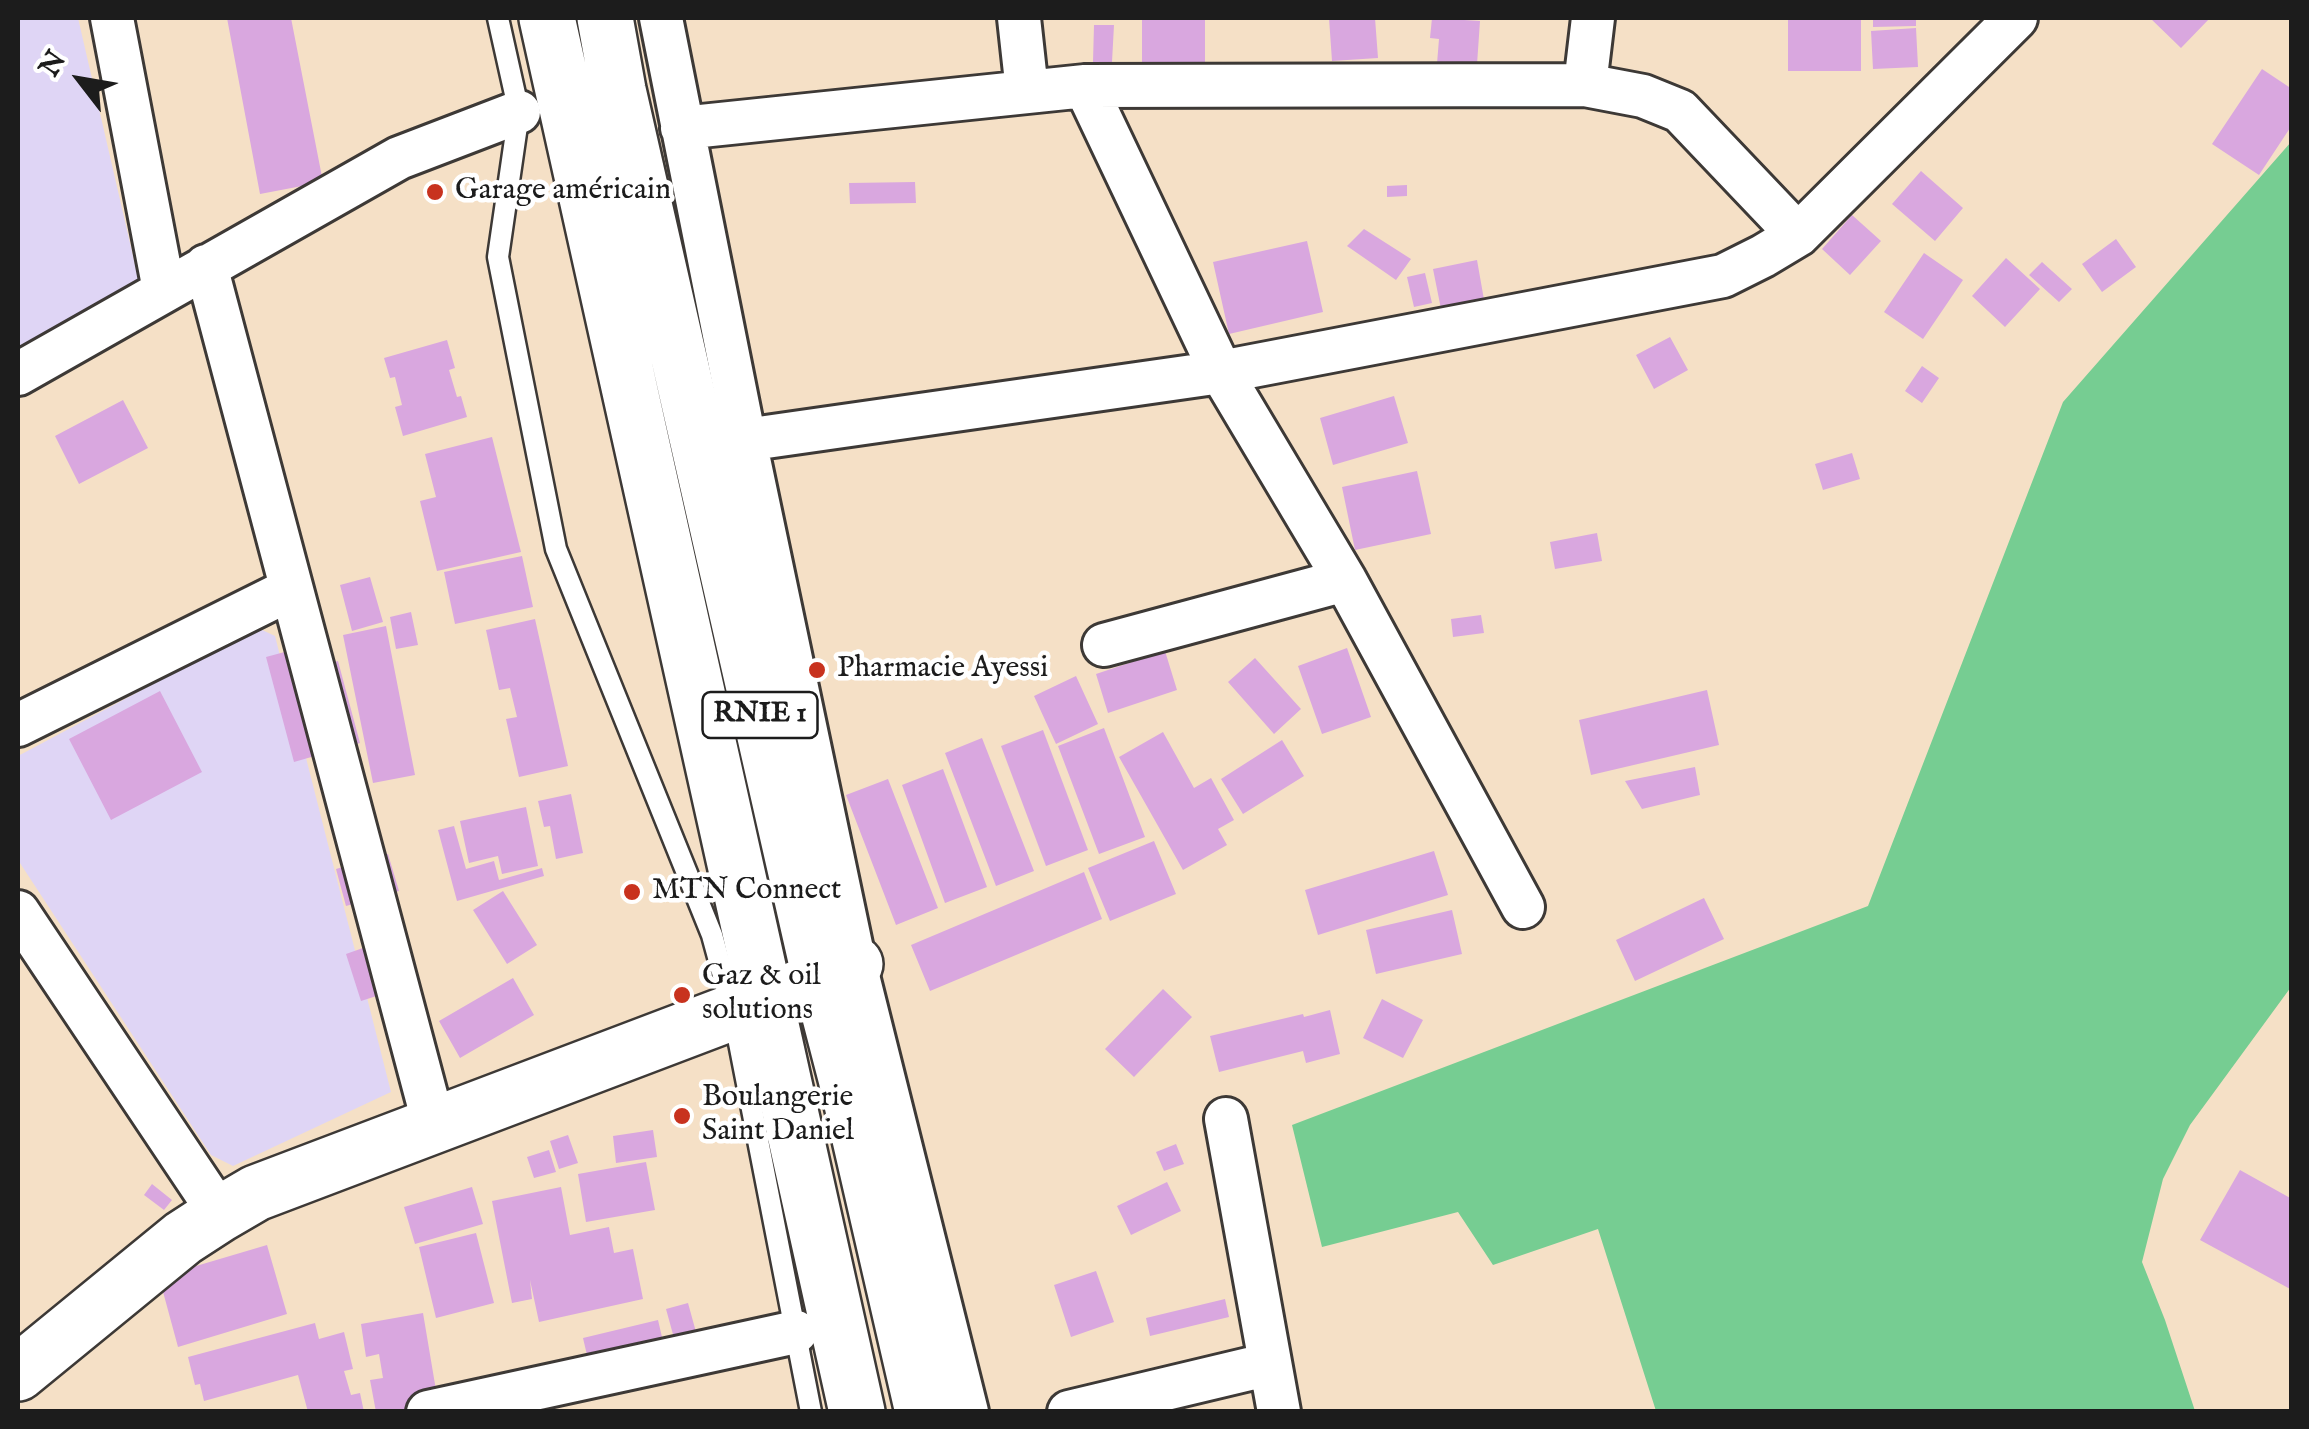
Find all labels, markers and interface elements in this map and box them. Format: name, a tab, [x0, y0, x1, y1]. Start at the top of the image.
north arrow	[30, 30, 130, 130]
text: N	[33, 45, 75, 84]
place label: Garage américain	[455, 174, 671, 210]
marker: Garage américain	[424, 181, 446, 203]
place label: Pharmacie Ayessi	[837, 652, 1048, 688]
marker: Pharmacie Ayessi	[806, 659, 828, 681]
road number: RNIE 1	[702, 692, 818, 738]
place label: MTN Connect	[652, 874, 841, 910]
marker: MTN Connect	[621, 881, 643, 903]
place label: Gaz & oil solutions	[702, 960, 821, 1030]
marker: Gaz & oil solutions	[671, 984, 693, 1006]
place label: Boulangerie Saint Daniel	[702, 1081, 854, 1152]
marker: Boulangerie Saint Daniel	[671, 1105, 693, 1127]

